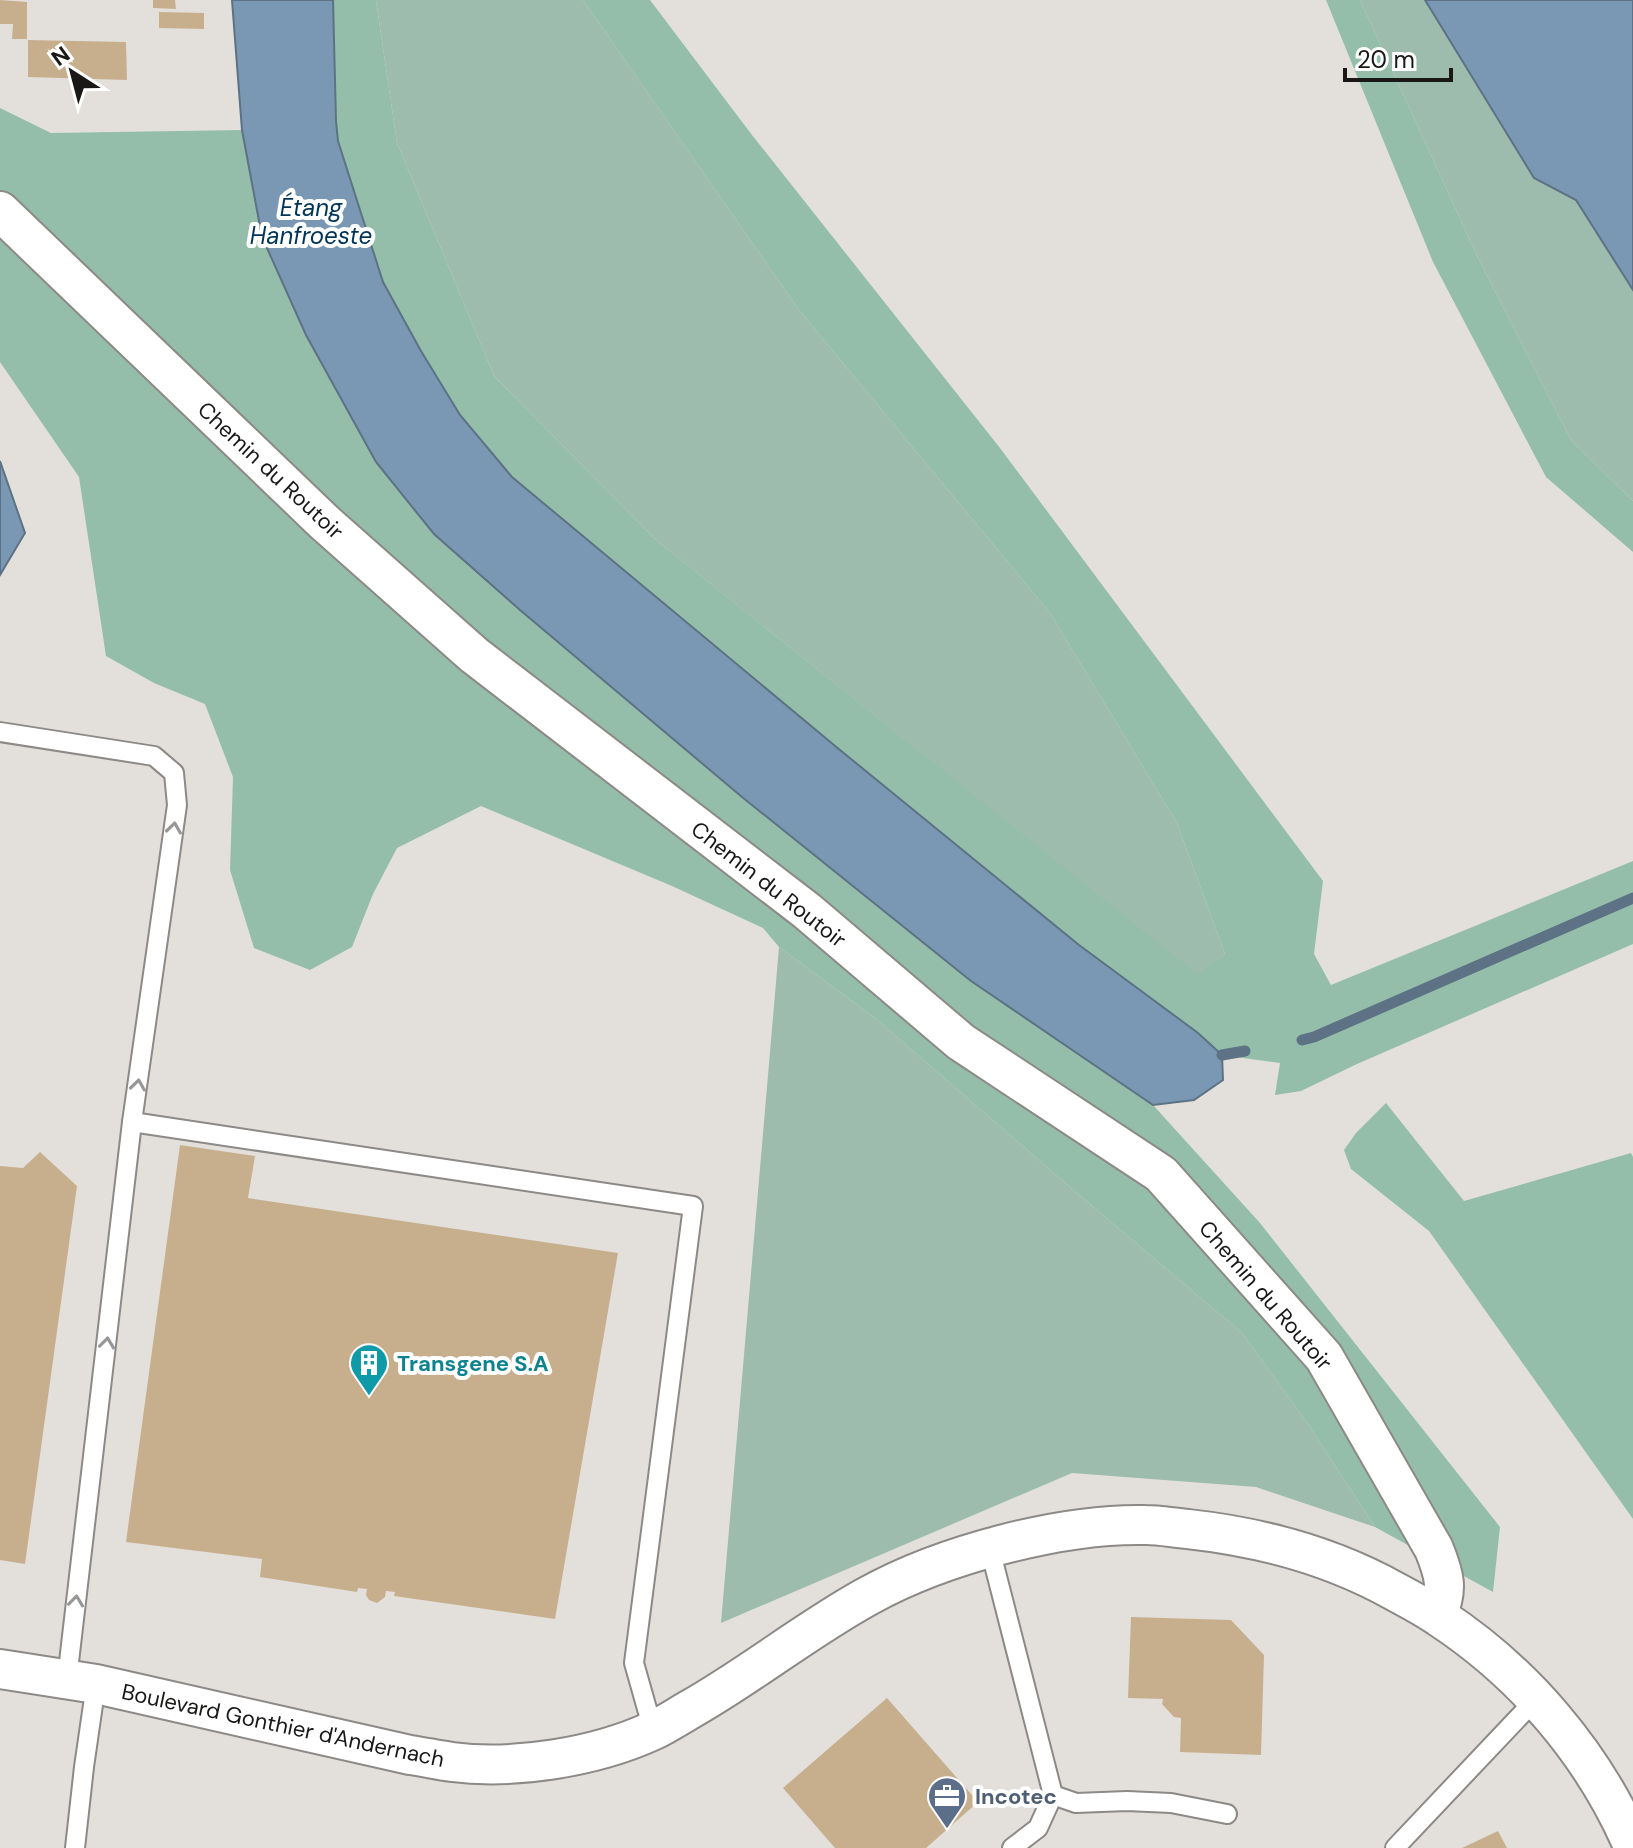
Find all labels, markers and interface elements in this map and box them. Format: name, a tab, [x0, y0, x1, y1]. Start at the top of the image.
north arrow	[32, 32, 112, 112]
scale bar	[1345, 32, 1451, 82]
text: N	[46, 40, 76, 73]
text: 20 m	[1357, 44, 1415, 75]
water label: Étang Hanfroeste	[250, 191, 372, 251]
street label: Chemin du Routoir	[192, 395, 350, 546]
street label: Chemin du Routoir	[685, 815, 852, 954]
one-way arrow	[165, 821, 182, 834]
one-way arrow	[129, 1078, 146, 1092]
street label: Chemin du Routoir	[1193, 1214, 1339, 1376]
one-way arrow	[98, 1336, 115, 1349]
building icon: Transgene S.A	[348, 1342, 390, 1397]
place label: Transgene S.A	[397, 1349, 549, 1378]
one-way arrow	[68, 1595, 85, 1608]
street label: Boulevard Gonthier d'Andernach	[119, 1677, 447, 1774]
office icon: Incotec	[926, 1775, 968, 1830]
place label: Incotec	[975, 1782, 1057, 1811]

